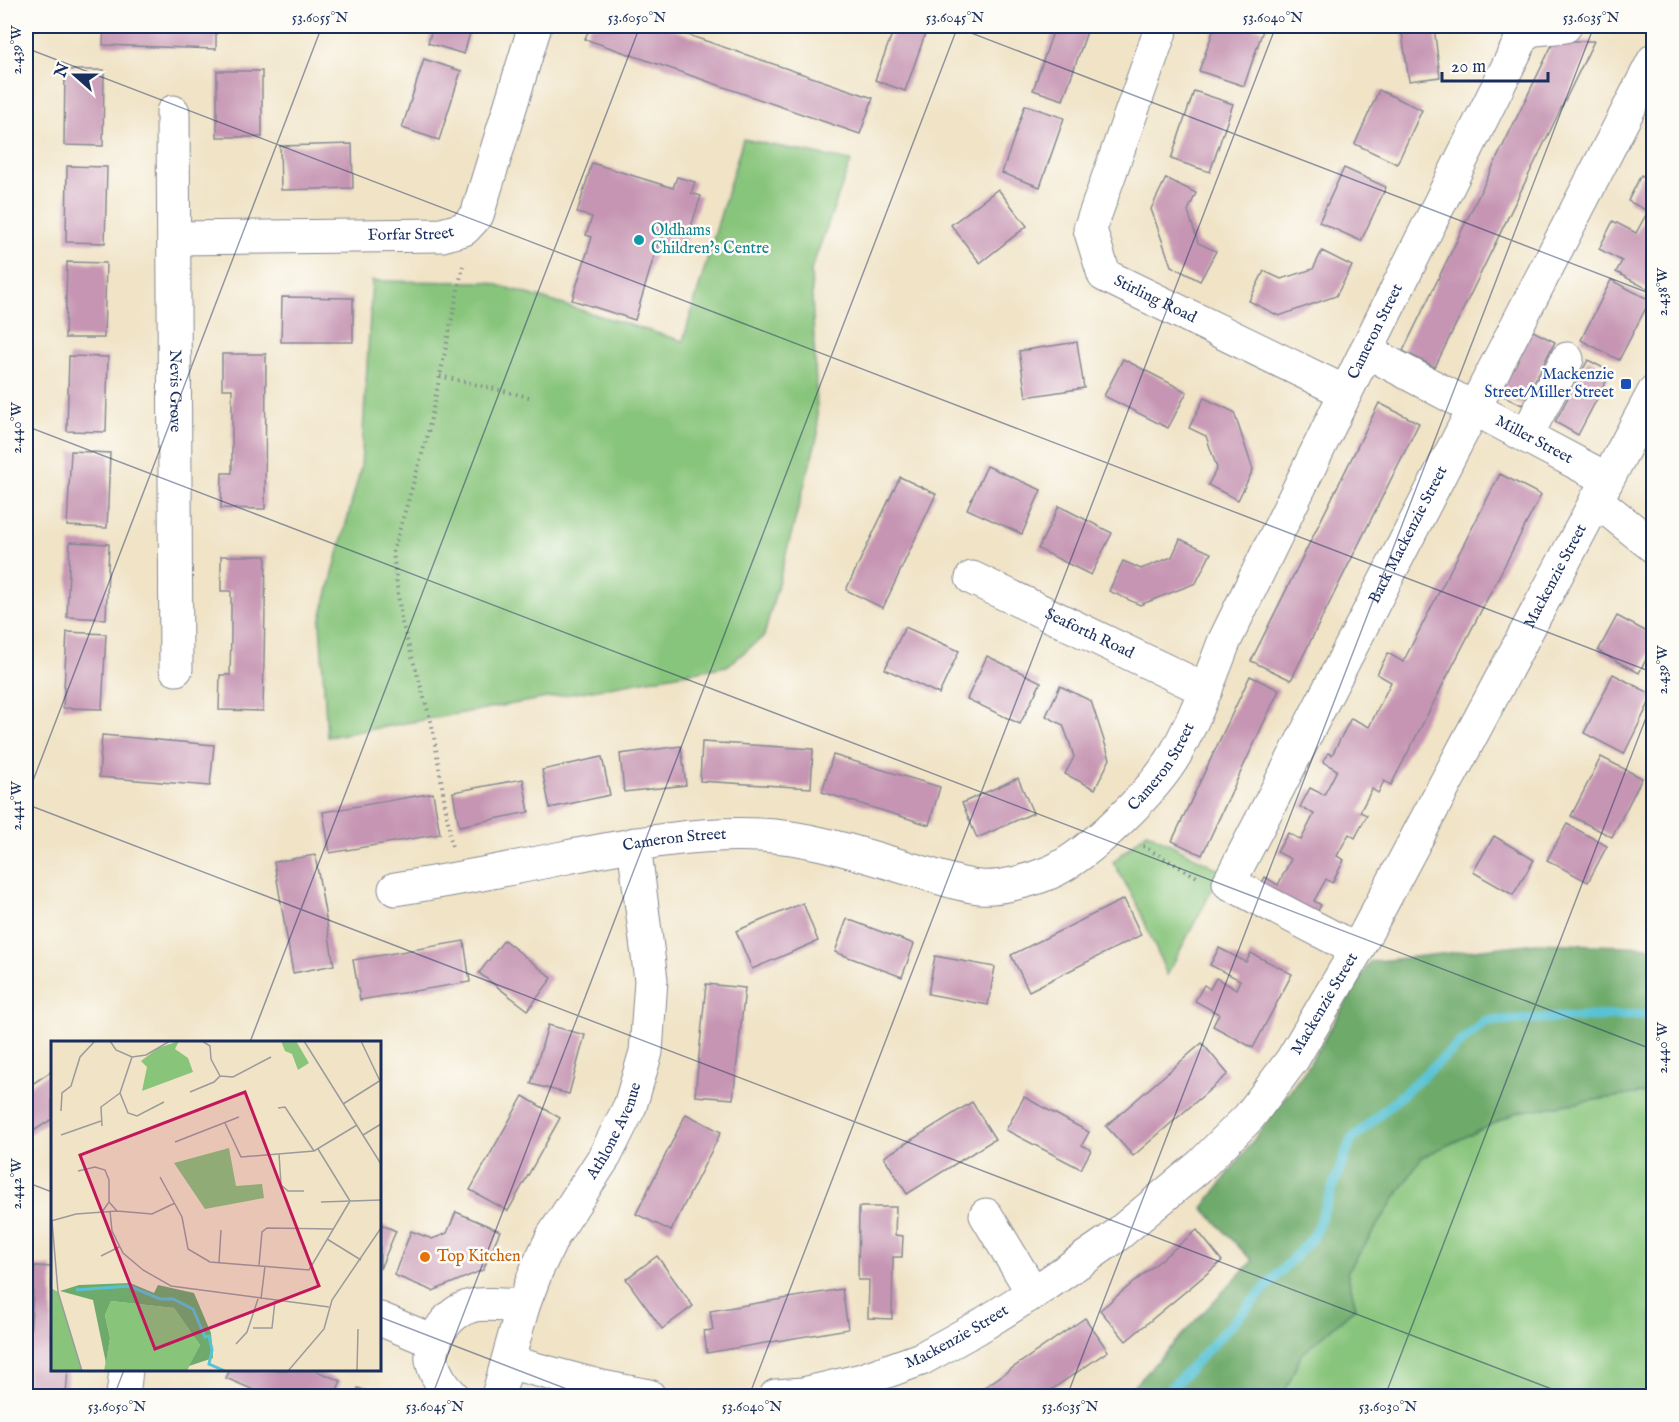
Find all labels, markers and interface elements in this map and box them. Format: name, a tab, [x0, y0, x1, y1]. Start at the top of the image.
text: 53.6055°N	[292, 8, 348, 27]
text: 53.6050°N	[608, 8, 666, 27]
text: 53.6045°N	[926, 8, 984, 27]
text: 53.6040°N	[1243, 8, 1303, 27]
text: 53.6035°N	[1563, 8, 1619, 27]
text: 2.439°W	[7, 25, 26, 74]
north arrow	[45, 45, 105, 105]
scale bar	[1442, 45, 1548, 83]
text: 20 m	[1451, 56, 1486, 79]
text: N	[51, 60, 75, 81]
place label: Oldhams Children's Centre	[651, 221, 769, 259]
street label: Forfar Street	[368, 222, 457, 246]
marker: Oldhams Children's Centre	[632, 233, 646, 247]
text: 2.438°W	[1653, 267, 1672, 316]
street label: Stirling Road	[1110, 271, 1200, 328]
street label: Cameron Street	[1344, 280, 1408, 383]
street label: Nevis Grove	[164, 350, 185, 432]
place label: Mackenzie Street/Miller Street	[1484, 365, 1615, 403]
marker: Mackenzie Street/Miller Street	[1619, 377, 1633, 391]
text: 2.440°W	[7, 402, 26, 454]
street label: Miller Street	[1492, 411, 1576, 469]
street label: Back Mackenzie Street	[1365, 463, 1453, 607]
street label: Mackenzie Street	[1520, 520, 1592, 632]
street label: Seaforth Road	[1041, 604, 1137, 664]
text: 2.439°W	[1653, 645, 1672, 694]
street label: Cameron Street	[1124, 719, 1200, 816]
text: 2.441°W	[7, 780, 26, 831]
street label: Cameron Street	[621, 825, 727, 856]
street label: Mackenzie Street	[1287, 949, 1363, 1059]
text: 2.440°W	[1653, 1022, 1672, 1074]
inset map	[51, 1041, 381, 1371]
street label: Athlone Avenue	[582, 1080, 646, 1184]
text: 2.442°W	[7, 1158, 26, 1210]
place label: Top Kitchen	[437, 1247, 521, 1267]
marker: Top Kitchen	[418, 1250, 432, 1264]
street label: Mackenzie Street	[903, 1300, 1013, 1374]
text: 53.6050°N	[88, 1397, 146, 1416]
text: 53.6045°N	[406, 1397, 464, 1416]
text: 53.6040°N	[722, 1397, 782, 1416]
text: 53.6035°N	[1042, 1397, 1098, 1416]
text: 53.6030°N	[1359, 1397, 1417, 1416]

